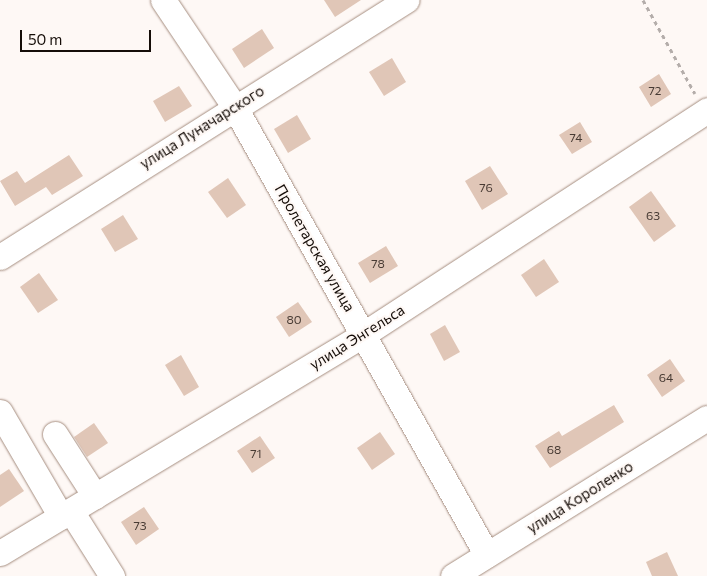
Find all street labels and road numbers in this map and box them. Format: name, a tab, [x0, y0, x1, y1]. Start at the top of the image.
street label: улица Луначарского	[136, 81, 268, 173]
street label: Пролетарская улица	[271, 181, 359, 315]
street label: улица Энгельса	[306, 301, 408, 373]
street label: улица Короленко	[524, 457, 636, 537]

